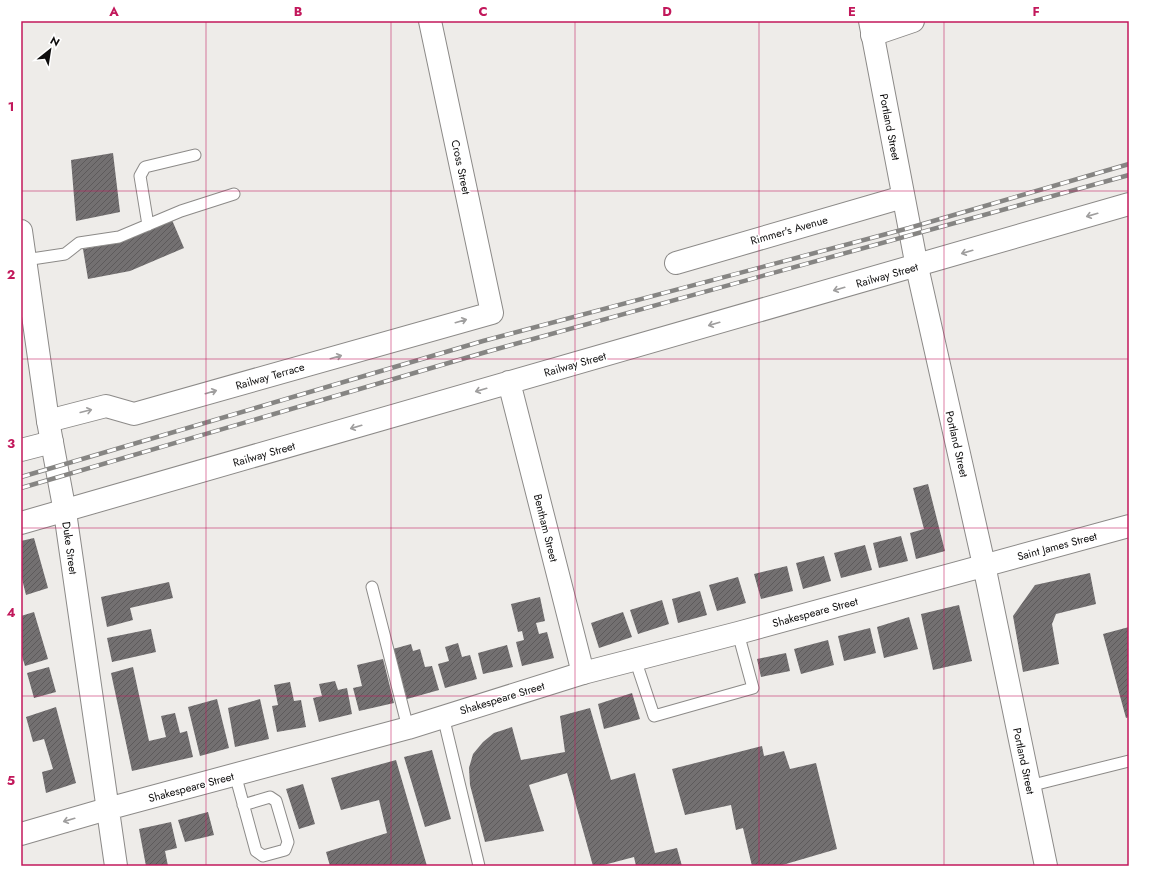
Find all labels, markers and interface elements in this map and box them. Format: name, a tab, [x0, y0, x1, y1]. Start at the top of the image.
text: A	[108, 2, 119, 21]
text: B	[294, 2, 303, 21]
text: C	[478, 2, 488, 21]
text: D	[662, 2, 672, 21]
text: E	[848, 2, 856, 21]
text: F	[1032, 2, 1040, 21]
north arrow	[30, 30, 70, 70]
text: N	[47, 32, 63, 50]
street label: Portland Street	[876, 92, 904, 162]
text: 1	[8, 97, 14, 116]
street label: Cross Street	[447, 138, 475, 196]
street label: Rimmer's Avenue	[749, 211, 830, 249]
one-way arrow	[1085, 212, 1098, 219]
one-way arrow	[961, 249, 974, 256]
street label: Railway Street	[854, 258, 920, 292]
text: 2	[7, 265, 15, 284]
one-way arrow	[833, 286, 846, 293]
one-way arrow	[454, 317, 467, 325]
one-way arrow	[708, 321, 721, 328]
street label: Railway Street	[542, 347, 608, 381]
one-way arrow	[329, 353, 342, 360]
street label: Railway Terrace	[234, 358, 307, 393]
one-way arrow	[475, 387, 488, 394]
one-way arrow	[204, 388, 217, 395]
one-way arrow	[79, 407, 92, 414]
street label: Portland Street	[942, 409, 972, 479]
one-way arrow	[350, 424, 363, 431]
text: 3	[7, 434, 15, 453]
street label: Railway Street	[231, 437, 297, 471]
street label: Bentham Street	[530, 492, 562, 564]
street label: Duke Street	[58, 521, 82, 576]
street label: Saint James Street	[1015, 528, 1099, 564]
street label: Shakespeare Street	[770, 593, 860, 631]
text: 4	[6, 603, 16, 622]
street label: Shakespeare Street	[458, 677, 547, 719]
street label: Portland Street	[1009, 726, 1039, 796]
street label: Shakespeare Street	[146, 768, 236, 806]
text: 5	[7, 771, 15, 790]
one-way arrow	[63, 817, 76, 824]

